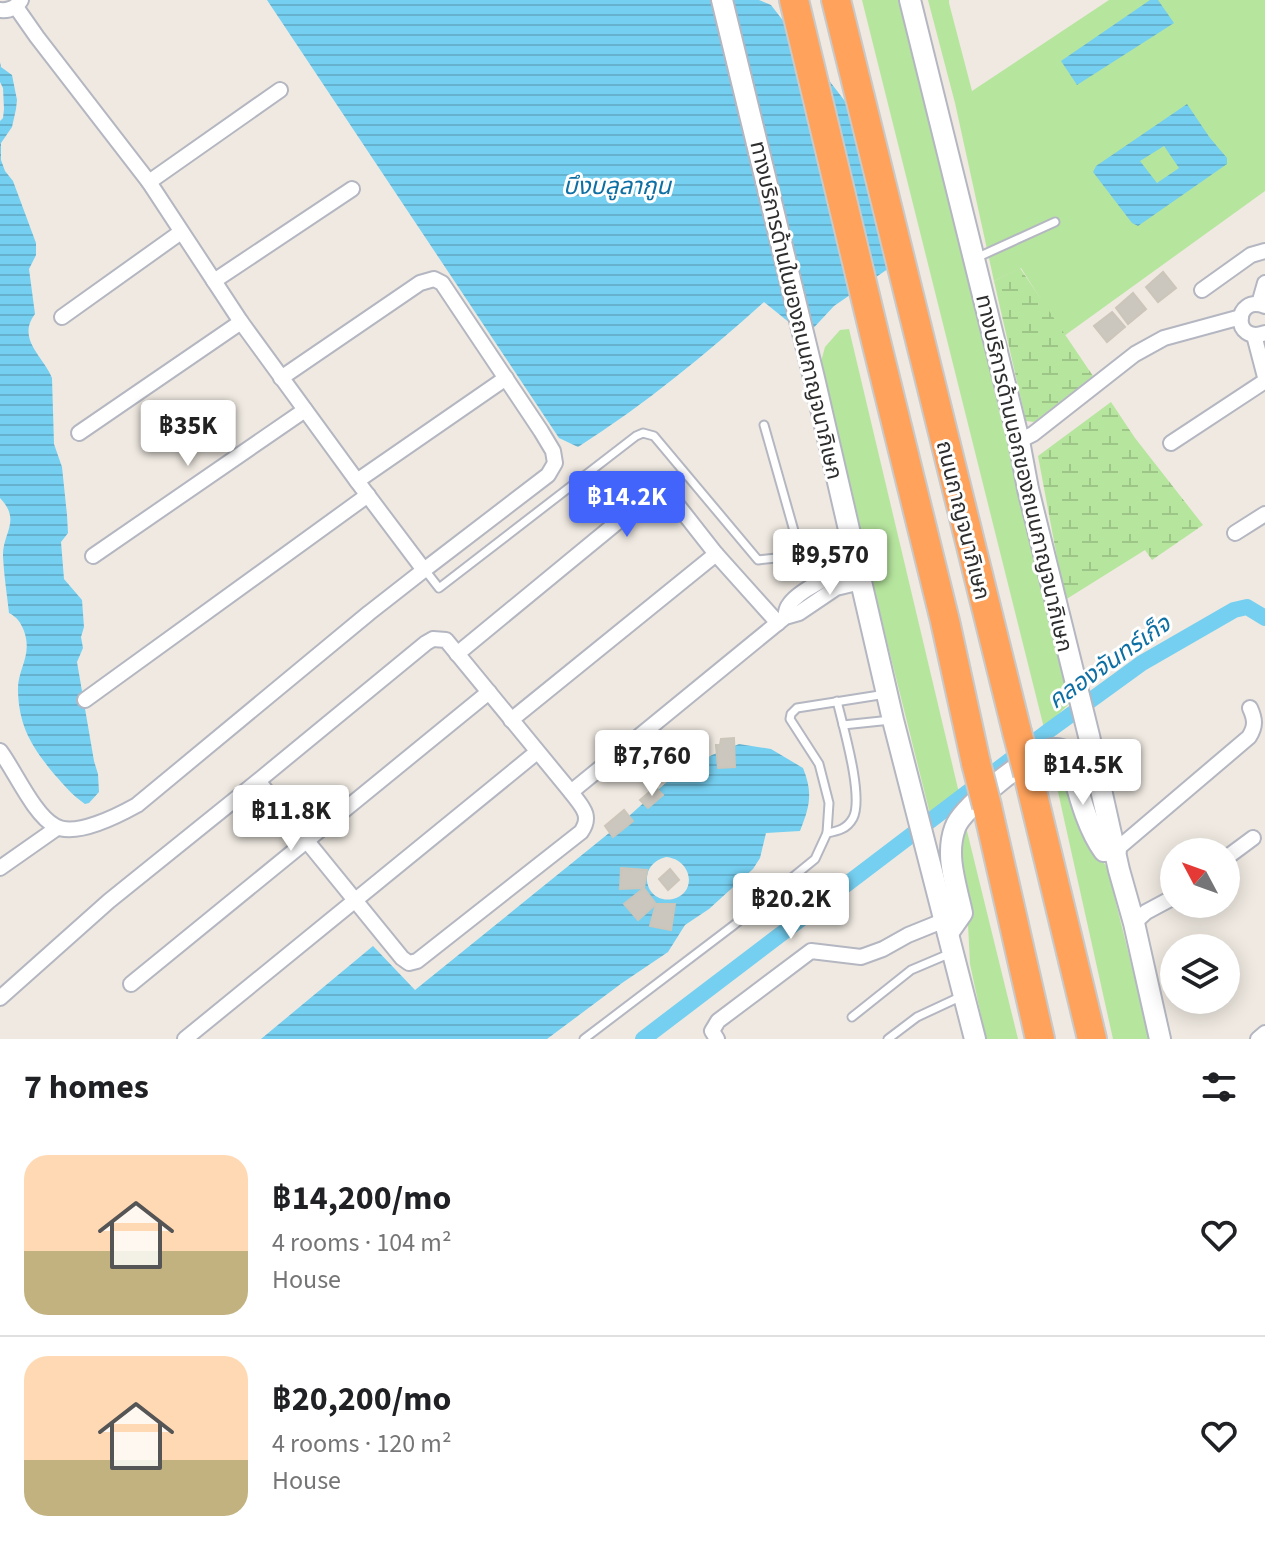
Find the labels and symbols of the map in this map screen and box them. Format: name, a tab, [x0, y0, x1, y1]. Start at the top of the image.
street label: ทางบริการด้านในของถนนกาญจนาภิเษก	[741, 138, 851, 483]
water label: บึงบลูลากูน	[563, 169, 672, 204]
street label: ทางบริการด้านนอกของถนนกาญจนาภิเษก	[967, 291, 1081, 655]
pin: ฿35K	[141, 400, 235, 468]
street label: ถนนกาญจนาภิเษก	[928, 437, 998, 603]
pin: ฿14.2K	[562, 471, 692, 539]
pin: ฿9,570	[765, 529, 895, 597]
water label: คลองจันทร์เก็จ	[1041, 606, 1179, 718]
pin: ฿7,760	[587, 730, 717, 798]
pin: ฿14.5K	[1018, 739, 1148, 807]
pin: ฿11.8K	[226, 785, 356, 853]
north arrow	[1160, 838, 1240, 918]
pin: ฿20.2K	[726, 873, 856, 941]

